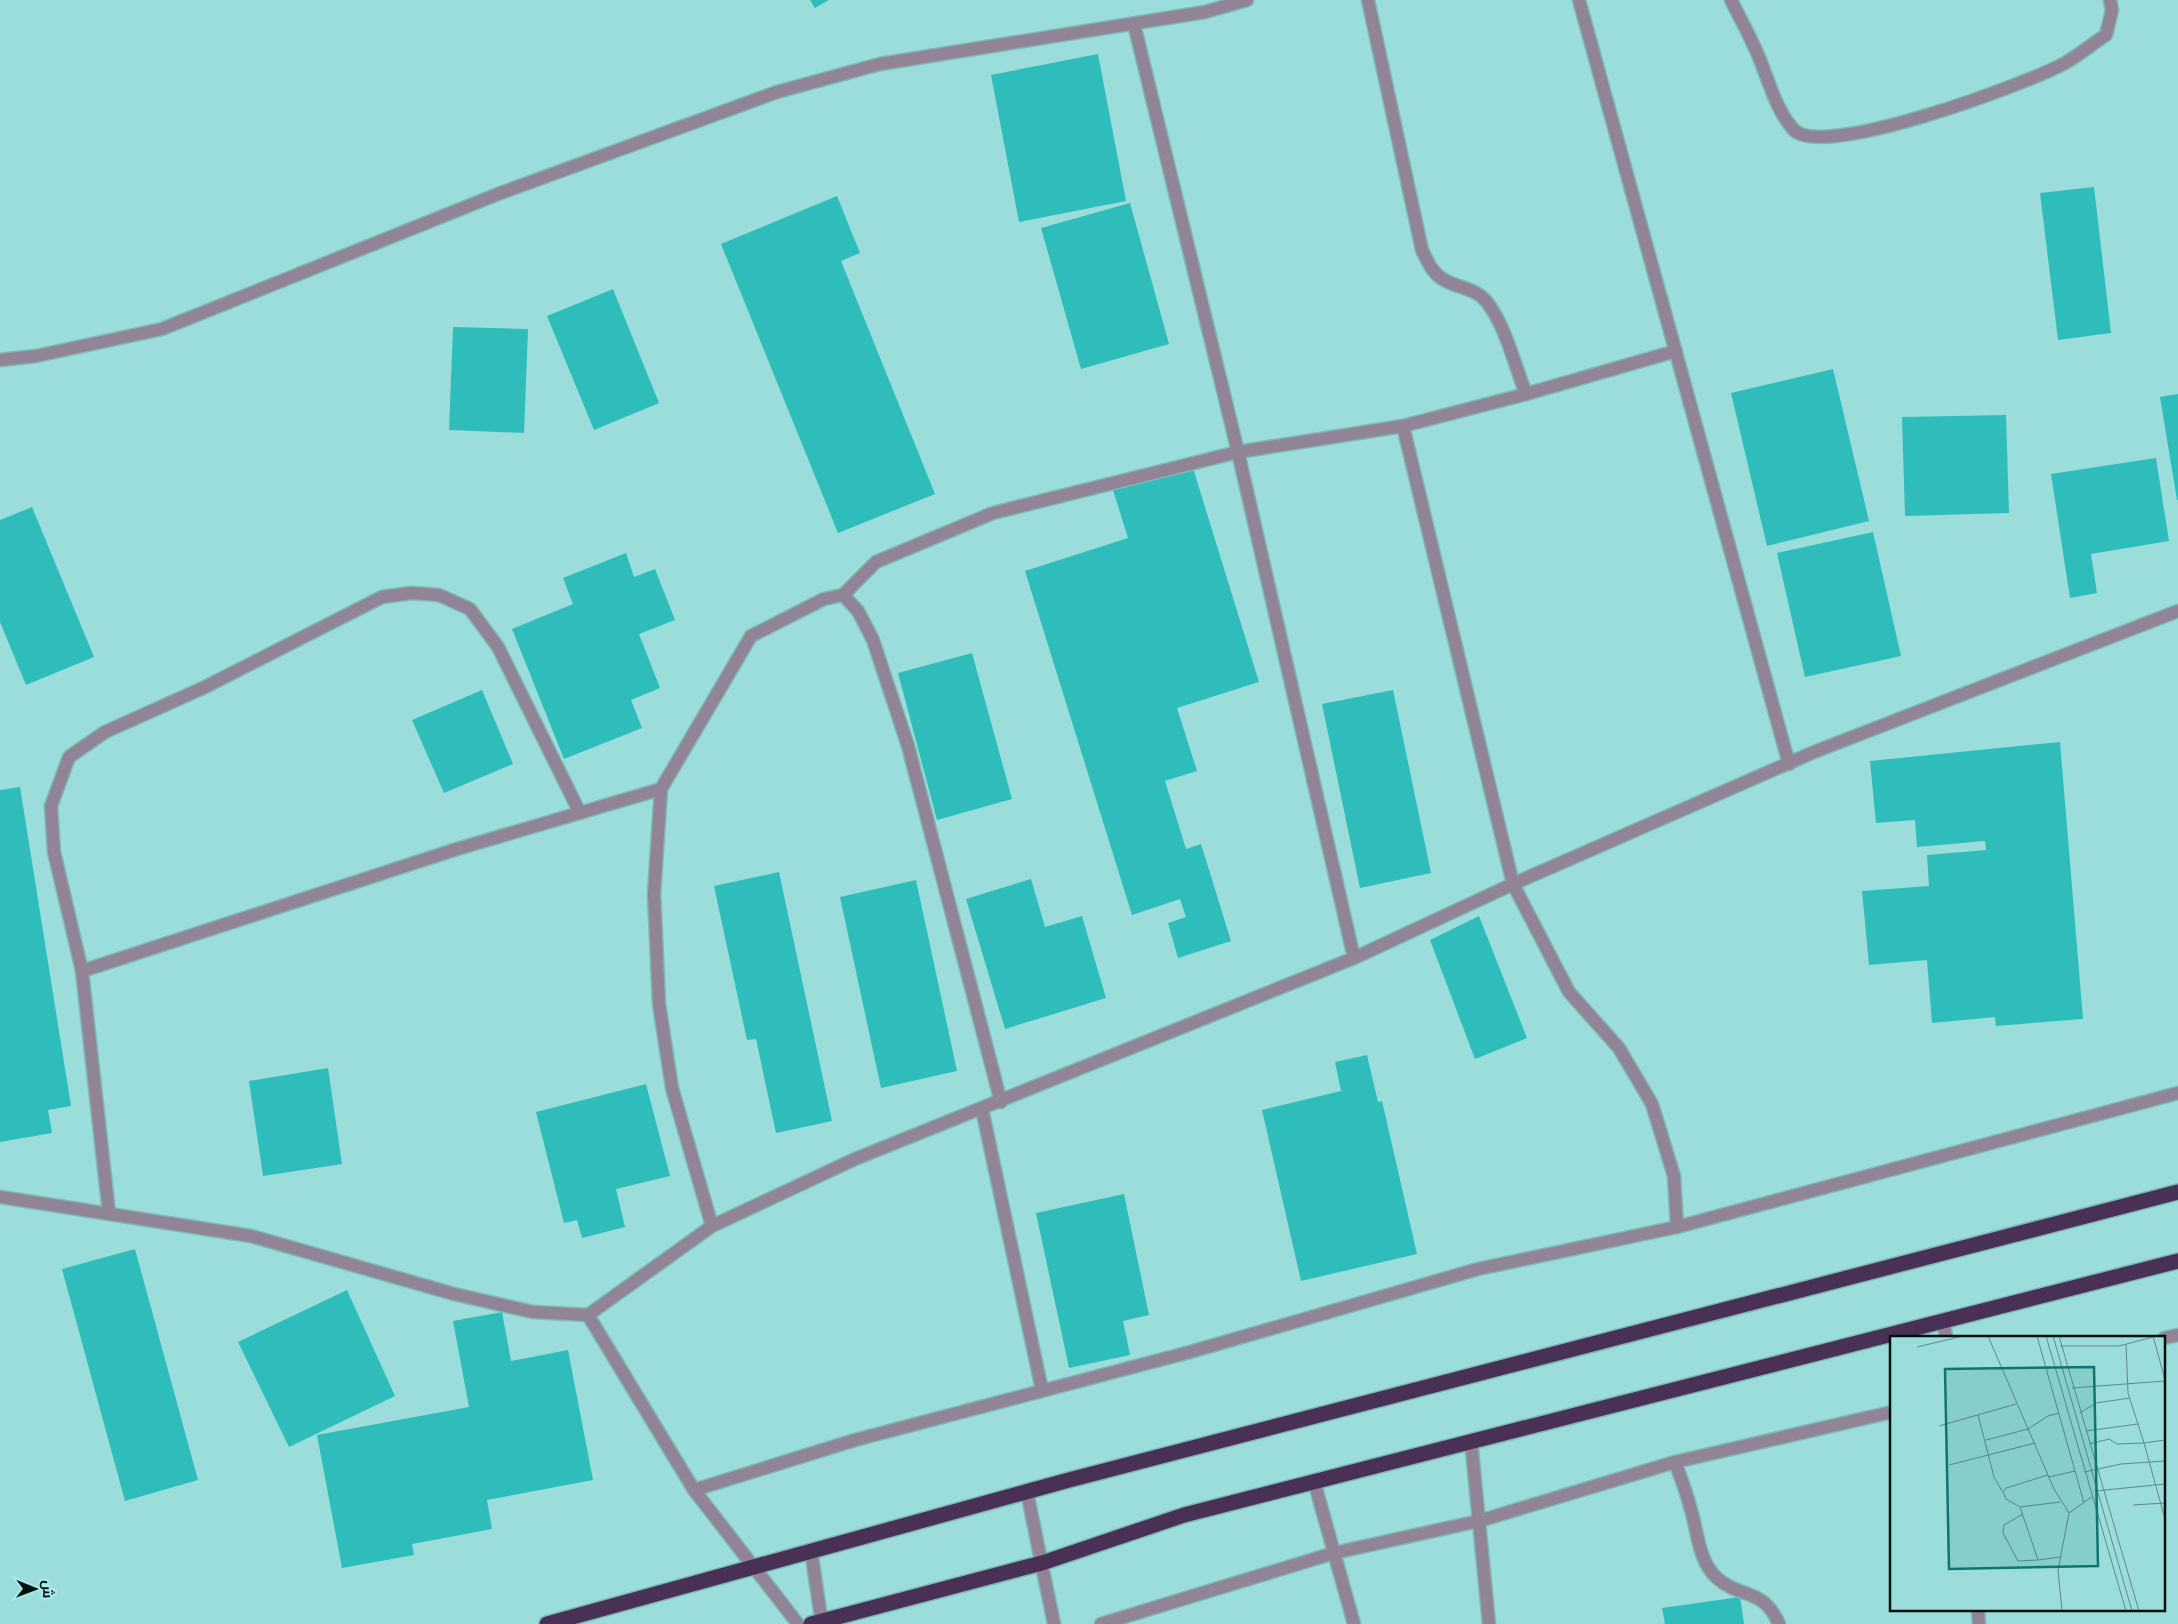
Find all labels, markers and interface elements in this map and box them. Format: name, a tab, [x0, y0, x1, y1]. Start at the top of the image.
inset map	[1890, 1336, 2166, 1612]
north arrow	[10, 1564, 60, 1614]
text: ش	[37, 1580, 57, 1598]

